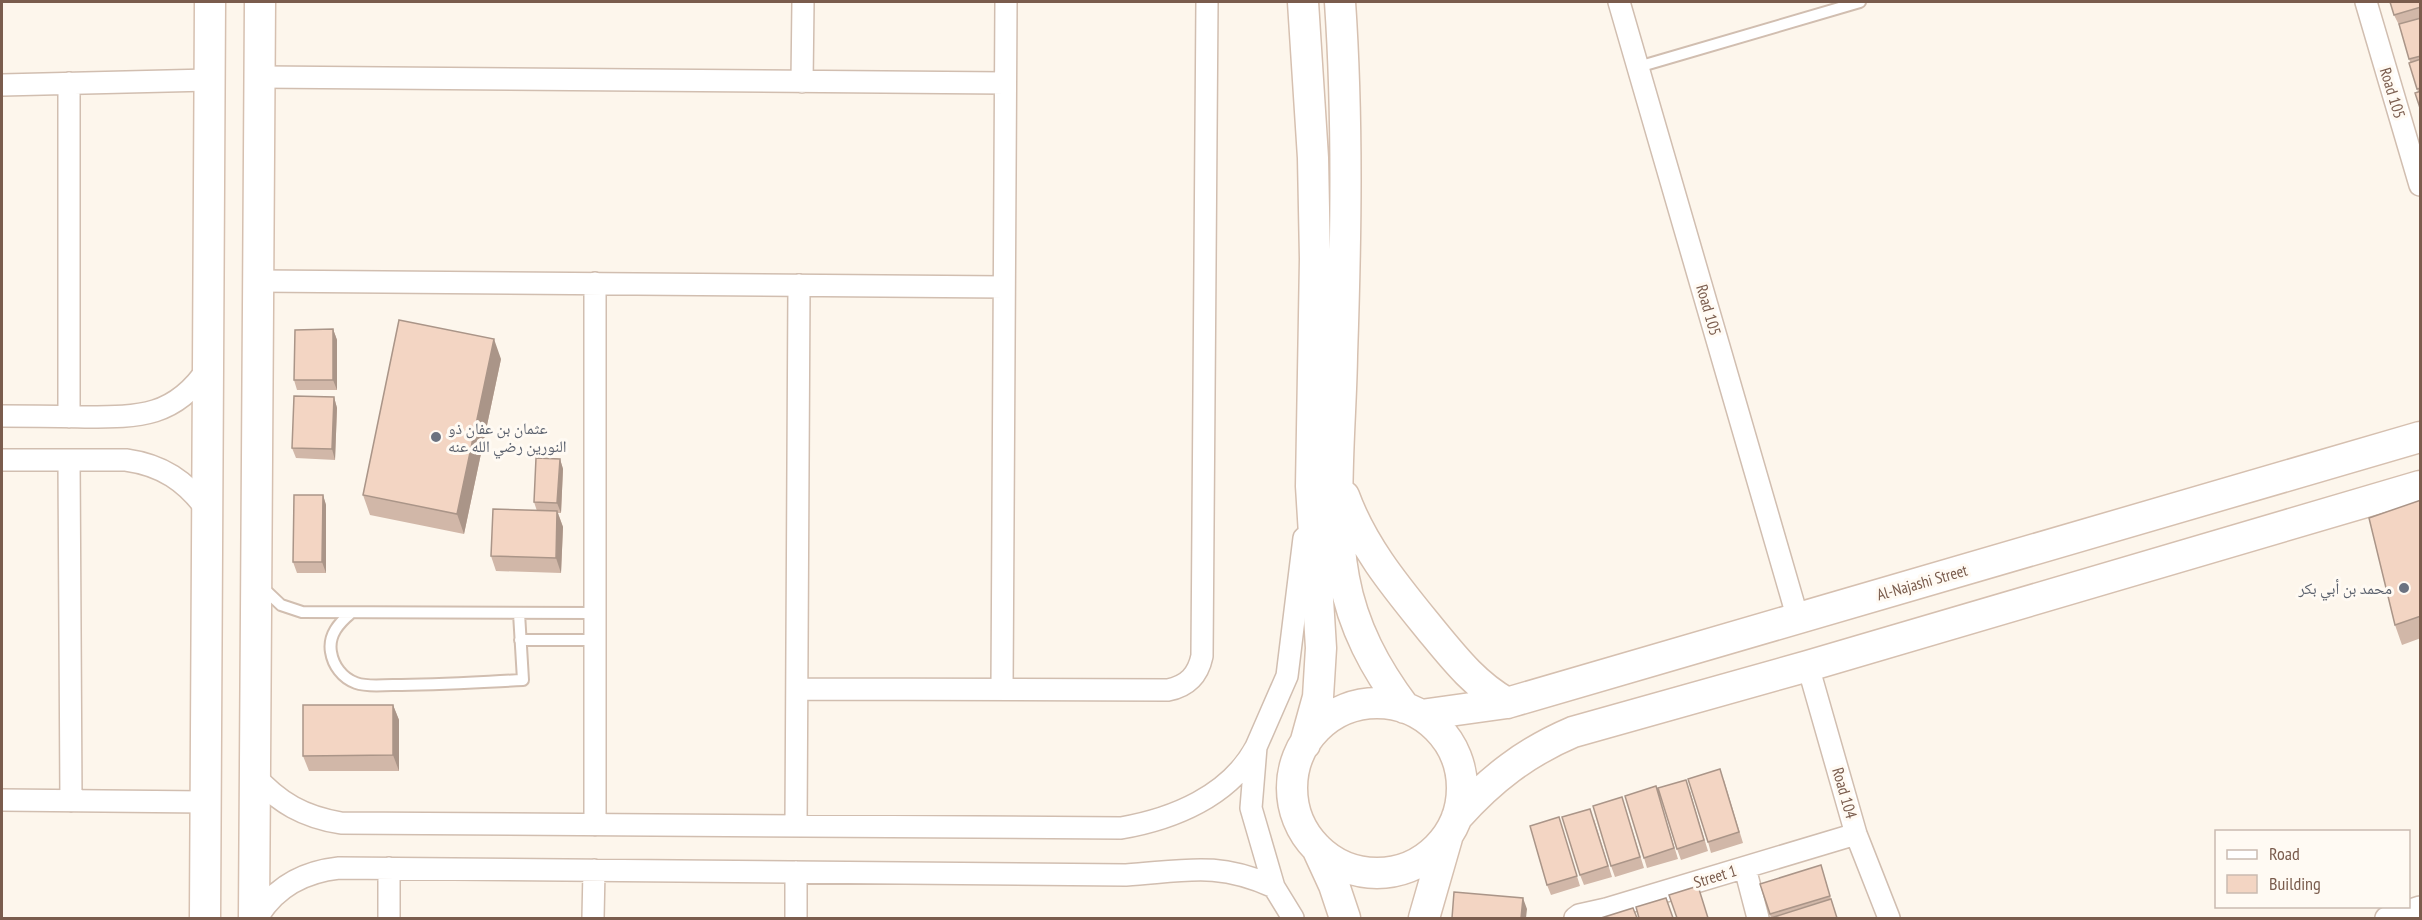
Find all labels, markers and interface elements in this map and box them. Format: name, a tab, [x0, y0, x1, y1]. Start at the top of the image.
street label: Road 105	[2376, 65, 2410, 121]
street label: Road 105	[1692, 282, 1726, 338]
place label: عثمان بن عفان ذو النورين رضي الله عنه	[448, 418, 567, 459]
marker: عثمان بن عفان ذو النورين رضي الله عنه	[429, 430, 443, 444]
street label: Al-Najashi Street	[1874, 559, 1970, 604]
place label: محمد بن أبي بكر	[2298, 578, 2392, 601]
marker: محمد بن أبي بكر	[2397, 581, 2411, 595]
street label: Road 104	[1828, 765, 1862, 821]
legend	[2215, 830, 2410, 908]
text: Road	[2269, 842, 2300, 865]
street label: Street 1	[1691, 860, 1739, 892]
text: Building	[2269, 872, 2321, 895]

